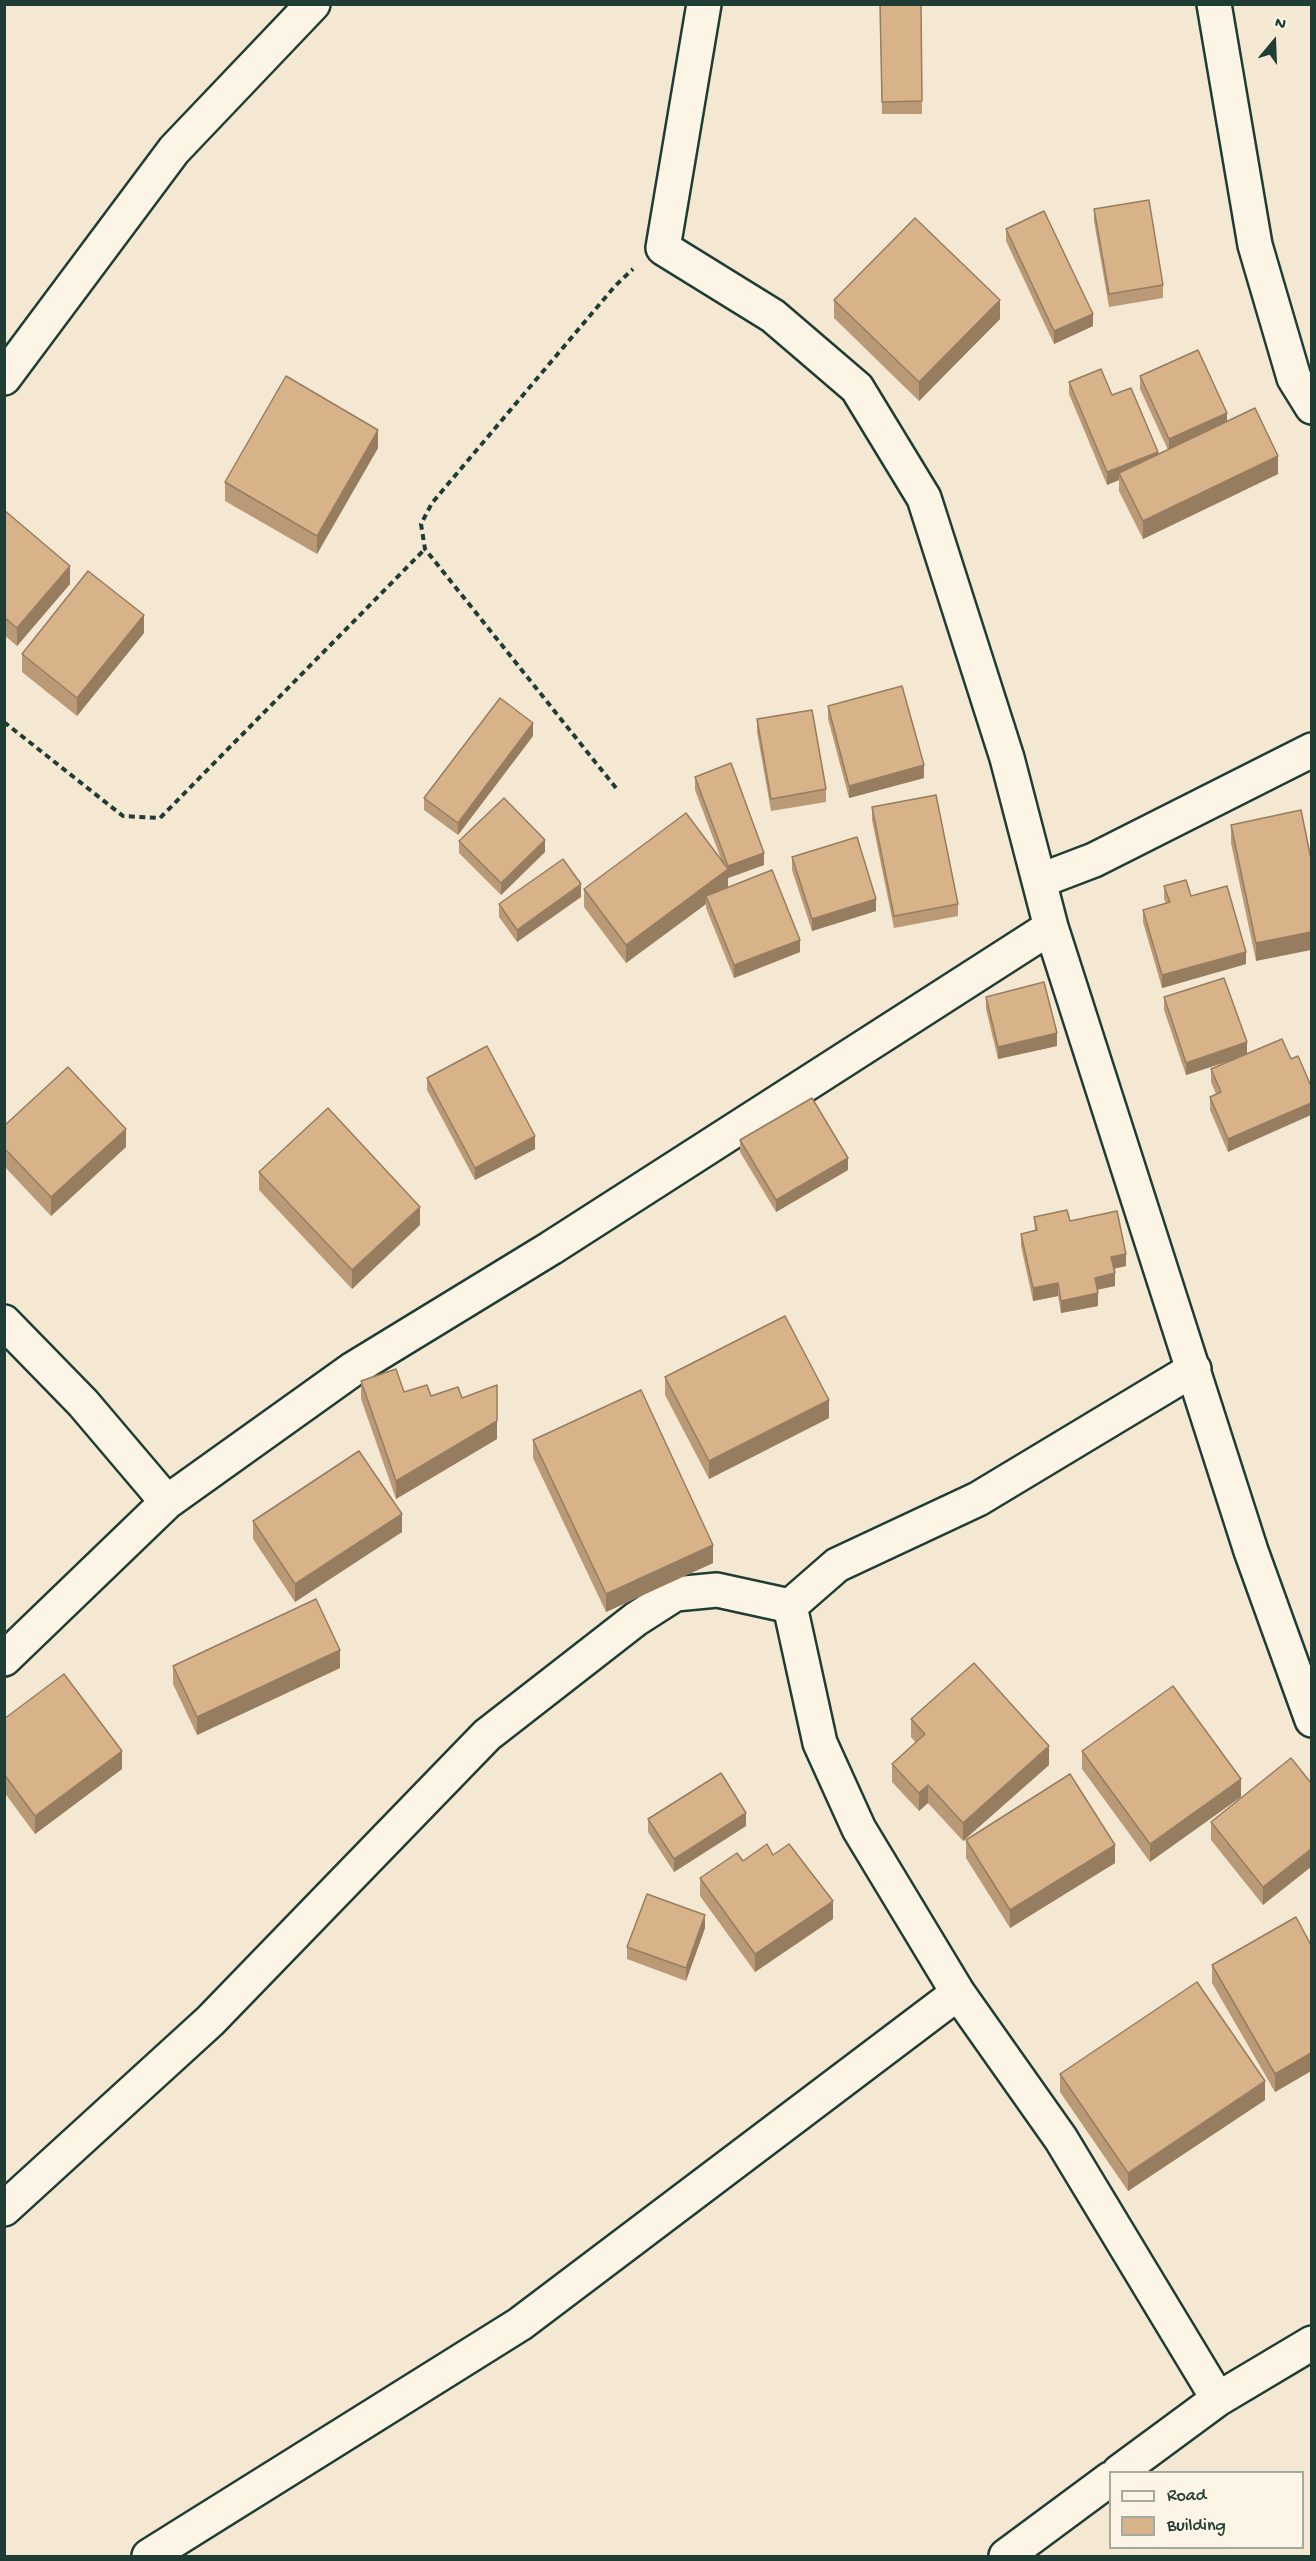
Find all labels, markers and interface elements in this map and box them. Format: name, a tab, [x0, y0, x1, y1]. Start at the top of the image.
north arrow	[1244, 12, 1304, 72]
text: N	[1272, 14, 1288, 35]
legend	[1109, 2471, 1304, 2549]
text: Road	[1167, 2486, 1206, 2507]
text: Building	[1167, 2516, 1226, 2537]

